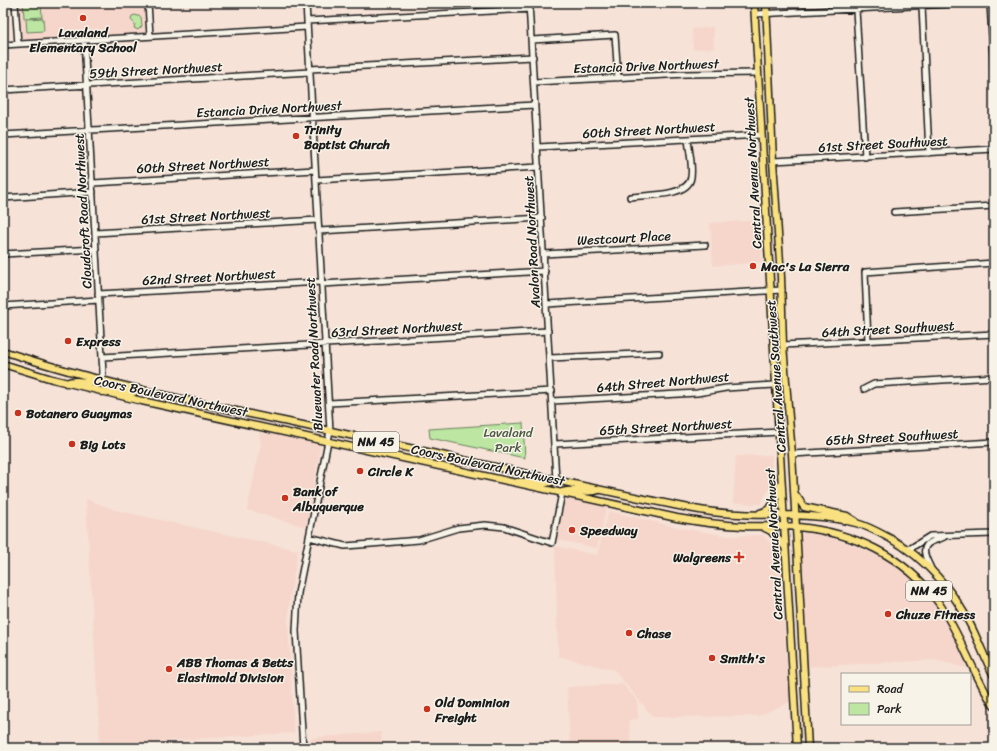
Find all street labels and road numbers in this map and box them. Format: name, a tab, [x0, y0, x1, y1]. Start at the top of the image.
street label: Estancia Drive Northwest	[573, 52, 720, 80]
street label: 59th Street Northwest	[89, 55, 224, 85]
street label: Estancia Drive Northwest	[196, 94, 343, 124]
street label: Central Avenue Northwest	[738, 96, 768, 249]
street label: 60th Street Northwest	[582, 115, 716, 145]
street label: 61st Street Southwest	[818, 129, 949, 159]
street label: Cloudcroft Road Northwest	[67, 132, 99, 289]
street label: 60th Street Northwest	[136, 150, 270, 180]
street label: Avalon Road Northwest	[517, 175, 547, 310]
street label: 61st Street Northwest	[141, 201, 272, 231]
street label: Westcourt Place	[576, 224, 672, 252]
street label: 62nd Street Northwest	[142, 262, 277, 292]
street label: Bluewater Road Northwest	[298, 276, 330, 431]
street label: Central Avenue Southwest	[759, 299, 793, 453]
street label: 63rd Street Northwest	[331, 314, 464, 344]
street label: 64th Street Southwest	[821, 314, 955, 344]
street label: 64th Street Northwest	[596, 365, 731, 399]
street label: Coors Boulevard Northwest	[92, 368, 251, 424]
street label: 65th Street Northwest	[599, 412, 733, 442]
street label: 65th Street Southwest	[825, 422, 959, 452]
road number: NM 45	[353, 432, 399, 452]
street label: Coors Boulevard Northwest	[409, 437, 568, 493]
street label: Central Avenue Northwest	[759, 467, 789, 620]
road number: NM 45	[906, 581, 952, 601]

